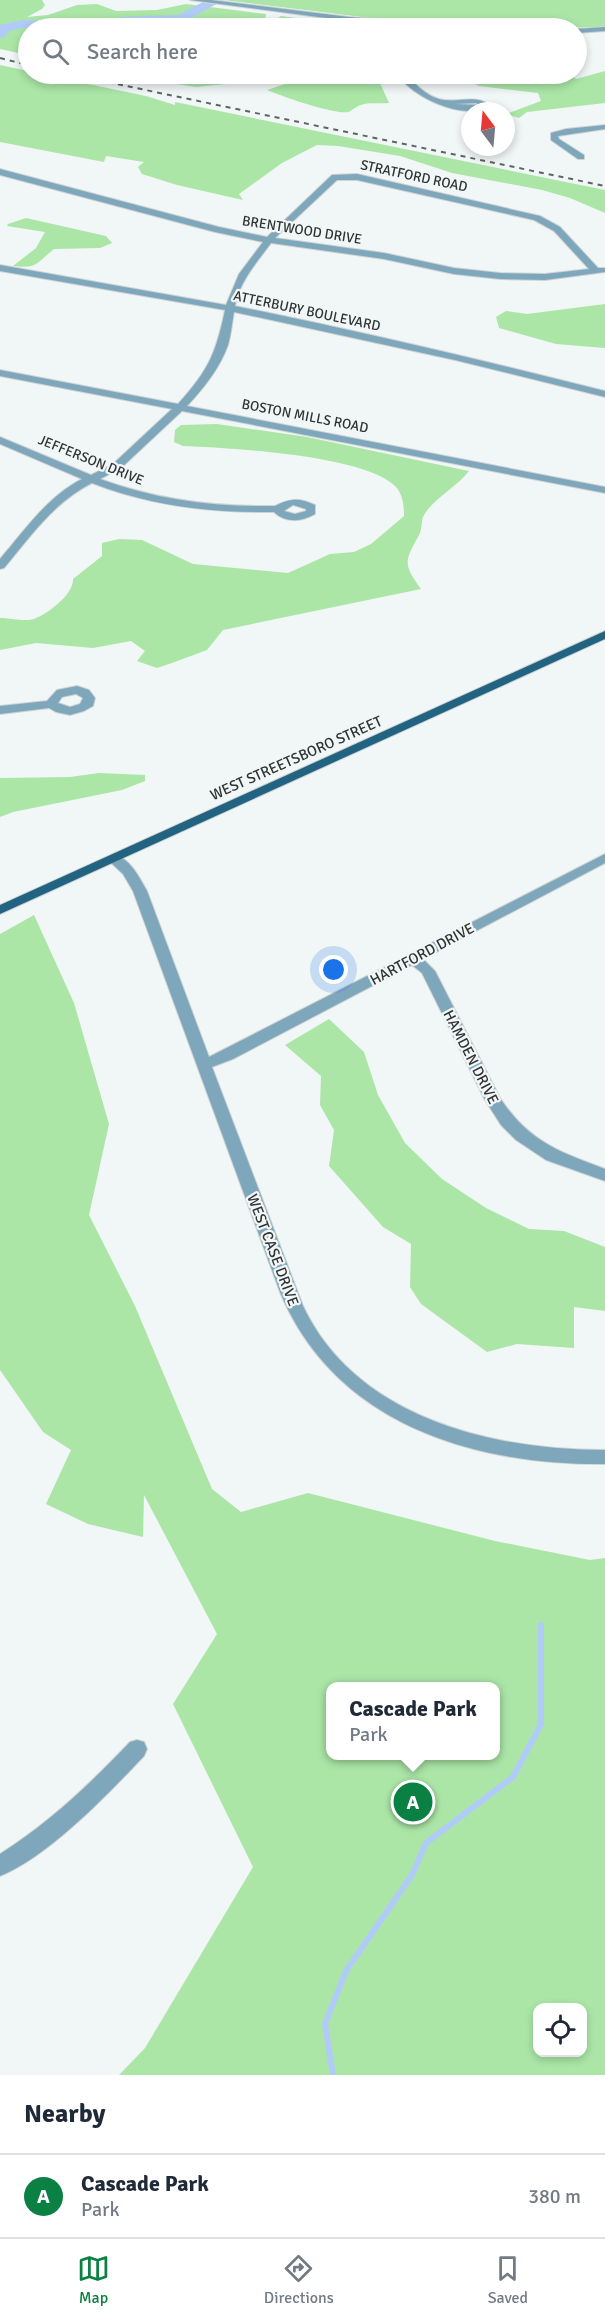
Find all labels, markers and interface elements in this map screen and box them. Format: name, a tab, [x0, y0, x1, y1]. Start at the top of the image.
search box	[18, 18, 587, 84]
icon: search	[39, 35, 72, 68]
text: Search here	[87, 38, 198, 65]
north arrow	[461, 102, 515, 156]
street label: STRATFORD ROAD	[359, 156, 469, 196]
street label: BRENTWOOD DRIVE	[241, 212, 363, 248]
street label: ATTERBURY BOULEVARD	[232, 287, 382, 335]
street label: BOSTON MILLS ROAD	[240, 395, 370, 437]
street label: JEFFERSON DRIVE	[36, 431, 146, 489]
street label: WEST STREETSBORO STREET	[207, 712, 385, 804]
street label: HARTFORD DRIVE	[367, 919, 477, 989]
your location	[319, 955, 348, 984]
street label: HAMDEN DRIVE	[440, 1007, 502, 1107]
street label: WEST CASE DRIVE	[243, 1191, 303, 1309]
popup	[326, 1682, 500, 1760]
text: Cascade Park	[349, 1695, 477, 1722]
text: Park	[349, 1722, 388, 1747]
pin: A	[394, 1780, 432, 1824]
map controls	[533, 2003, 587, 2057]
button: locate	[533, 2003, 587, 2057]
text: Nearby	[24, 2098, 105, 2130]
text: Cascade Park	[81, 2170, 209, 2197]
text: A	[37, 2184, 50, 2209]
text: 380 m	[528, 2184, 581, 2209]
text: Park	[81, 2197, 119, 2222]
tab: Map	[77, 2252, 110, 2308]
tab: Directions	[264, 2252, 334, 2308]
tab: Saved	[488, 2252, 528, 2308]

